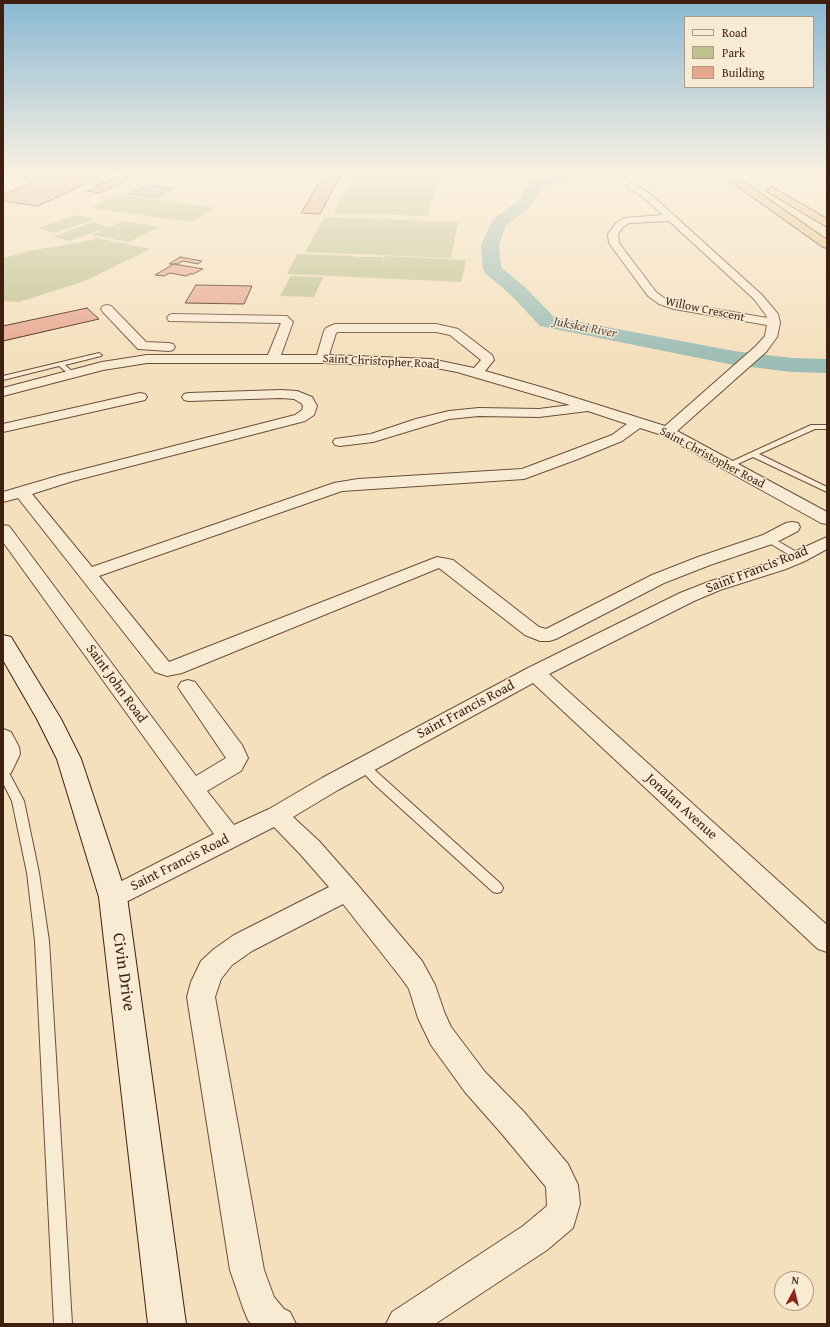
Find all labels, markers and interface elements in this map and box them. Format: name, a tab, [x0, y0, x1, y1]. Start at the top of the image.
legend	[684, 16, 814, 88]
text: Road	[722, 24, 747, 41]
text: Park	[722, 44, 745, 61]
text: Building	[722, 64, 765, 81]
street label: Willow Crescent	[664, 295, 746, 325]
water label: Jukskei River	[552, 314, 618, 342]
street label: Saint Christopher Road	[322, 352, 440, 372]
street label: Saint Christopher Road	[657, 424, 767, 492]
street label: Saint Francis Road	[703, 543, 811, 597]
street label: Saint John Road	[82, 641, 150, 727]
street label: Saint Francis Road	[414, 677, 518, 743]
street label: Jonalan Avenue	[642, 770, 720, 844]
street label: Saint Francis Road	[128, 831, 232, 895]
street label: Civin Drive	[107, 932, 139, 1012]
north arrow	[774, 1271, 814, 1311]
text: N	[791, 1272, 800, 1288]

